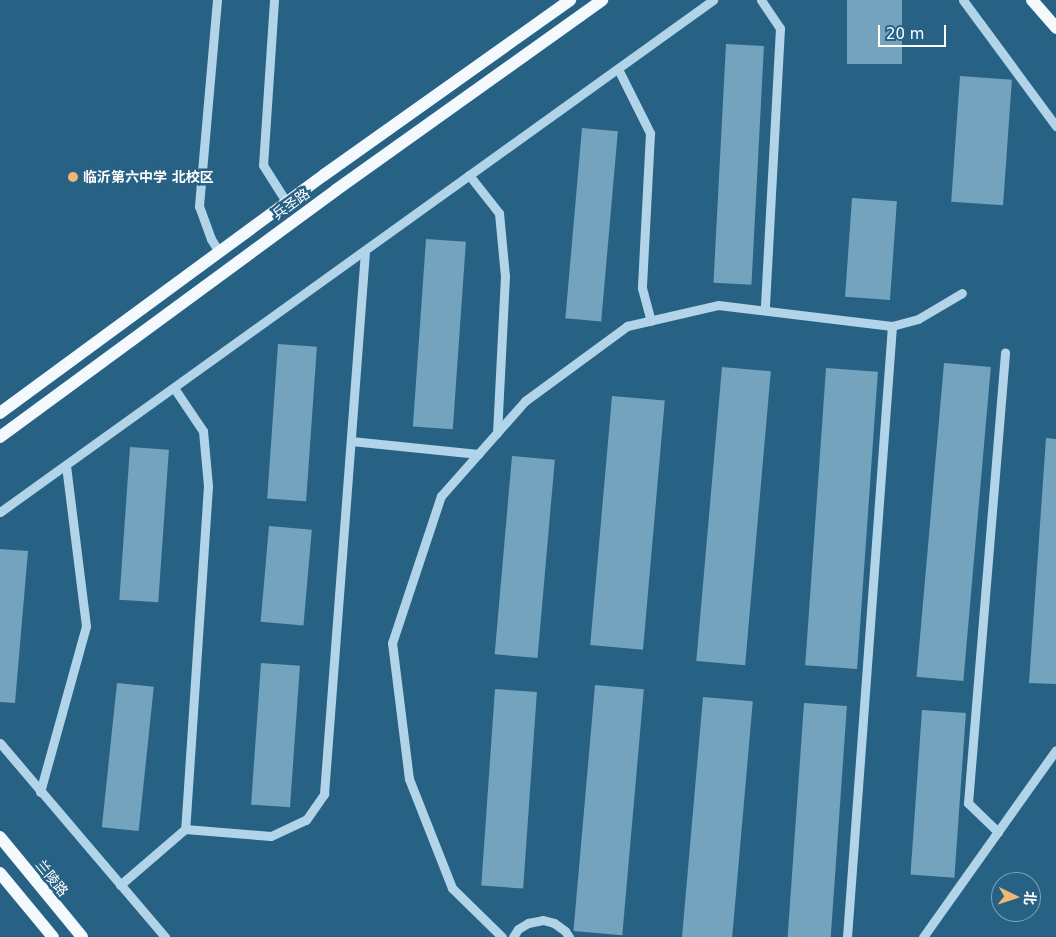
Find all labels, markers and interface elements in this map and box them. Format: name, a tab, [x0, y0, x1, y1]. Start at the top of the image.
scale bar	[881, 15, 948, 47]
text: 20 m	[886, 25, 924, 43]
place label: 临沂第六中学 北校区	[83, 169, 214, 185]
marker: 临沂第六中学 北校区	[67, 171, 79, 183]
street label: 兵圣路	[269, 185, 313, 223]
street label: 兰陵路	[32, 856, 72, 900]
north arrow	[991, 872, 1041, 922]
text: 北	[1021, 890, 1038, 906]

